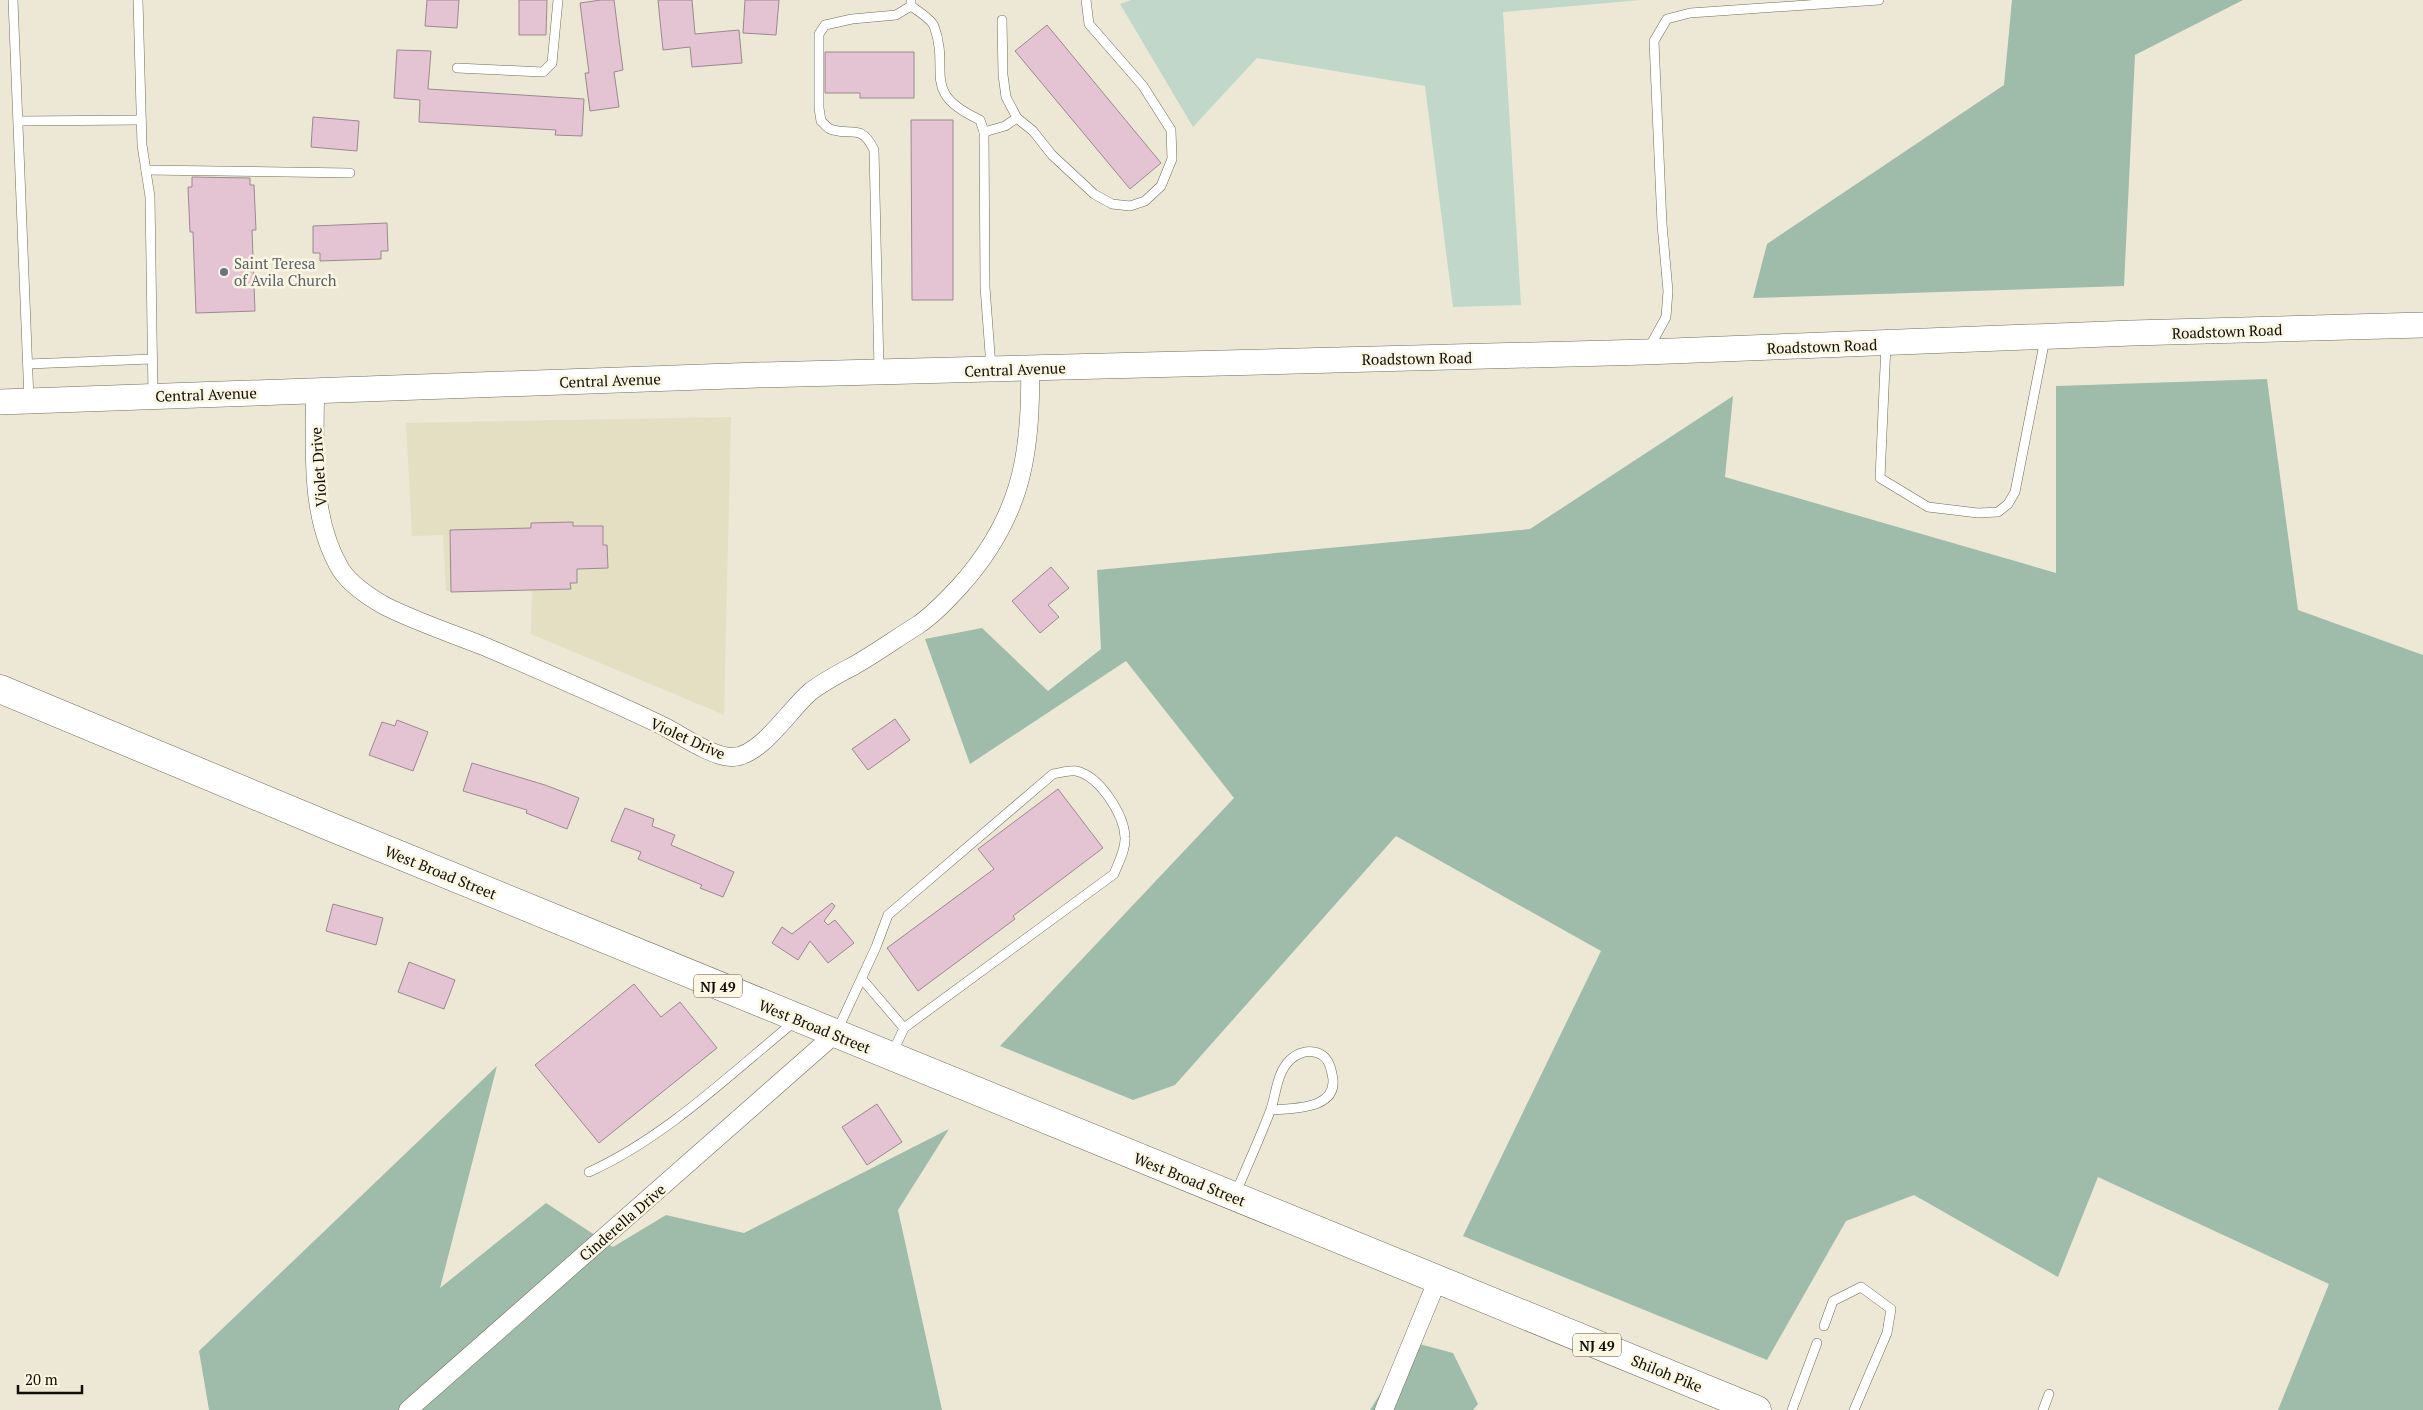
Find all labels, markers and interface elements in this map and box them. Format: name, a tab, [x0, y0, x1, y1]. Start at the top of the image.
place label: Saint Teresa of Avila Church	[234, 253, 337, 290]
marker: Saint Teresa of Avila Church	[218, 266, 230, 278]
street label: Roadstown Road	[2171, 319, 2283, 343]
street label: Roadstown Road	[1766, 334, 1878, 358]
street label: Roadstown Road	[1362, 347, 1472, 369]
street label: Central Avenue	[964, 357, 1066, 381]
street label: Central Avenue	[559, 368, 661, 392]
street label: Central Avenue	[155, 382, 257, 406]
street label: Violet Drive	[305, 426, 331, 508]
street label: Violet Drive	[647, 713, 729, 763]
street label: West Broad Street	[382, 840, 500, 904]
road number: NJ 49	[694, 974, 742, 998]
street label: West Broad Street	[756, 994, 874, 1058]
street label: West Broad Street	[1131, 1147, 1249, 1211]
street label: Cinderella Drive	[575, 1179, 669, 1265]
road number: NJ 49	[1573, 1334, 1621, 1356]
street label: Shiloh Pike	[1628, 1350, 1706, 1396]
scale bar	[18, 1362, 81, 1394]
text: 20 m	[25, 1369, 58, 1389]

